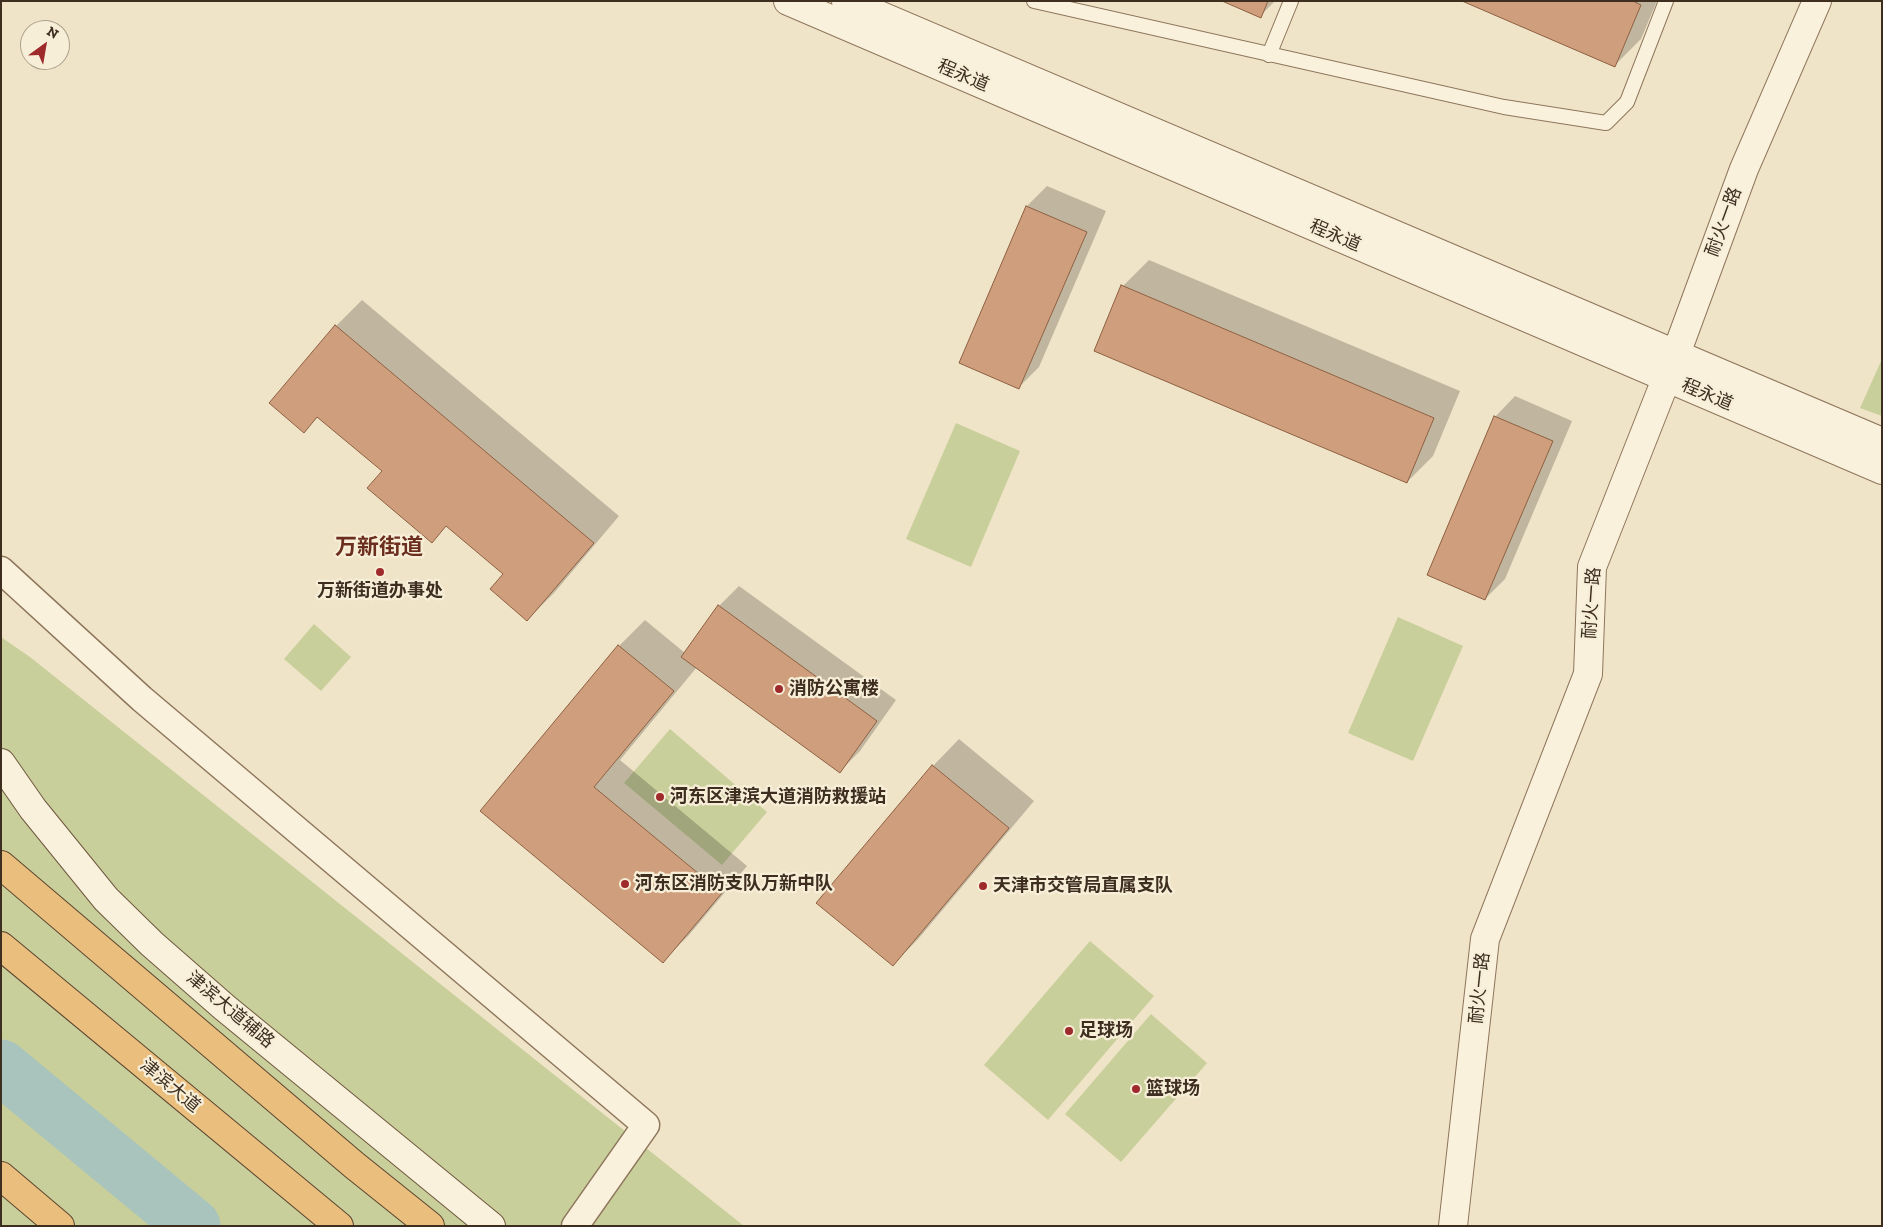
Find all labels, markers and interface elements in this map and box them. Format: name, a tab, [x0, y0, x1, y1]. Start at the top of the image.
north arrow	[20, 20, 70, 70]
text: N	[44, 23, 62, 43]
street label: 程永道	[934, 56, 992, 96]
street label: 耐火一路	[1702, 184, 1746, 260]
street label: 程永道	[1306, 216, 1364, 256]
street label: 程永道	[1678, 375, 1736, 415]
district label: 万新街道	[335, 535, 423, 561]
marker: 万新街道办事处	[374, 566, 386, 578]
street label: 耐火一路	[1579, 566, 1605, 640]
place label: 万新街道办事处	[317, 580, 443, 602]
place label: 消防公寓楼	[789, 678, 879, 700]
marker: 消防公寓楼	[773, 683, 785, 695]
place label: 河东区津滨大道消防救援站	[670, 786, 886, 808]
marker: 河东区津滨大道消防救援站	[654, 791, 666, 803]
place label: 河东区消防支队万新中队	[635, 873, 833, 895]
place label: 天津市交管局直属支队	[993, 875, 1173, 897]
marker: 河东区消防支队万新中队	[619, 878, 631, 890]
marker: 天津市交管局直属支队	[977, 880, 989, 892]
street label: 耐火一路	[1465, 951, 1495, 1025]
street label: 津滨大道辅路	[182, 967, 278, 1053]
place label: 足球场	[1079, 1020, 1133, 1042]
marker: 足球场	[1063, 1025, 1075, 1037]
street label: 津滨大道	[135, 1055, 205, 1117]
place label: 篮球场	[1146, 1078, 1200, 1100]
marker: 篮球场	[1130, 1083, 1142, 1095]

